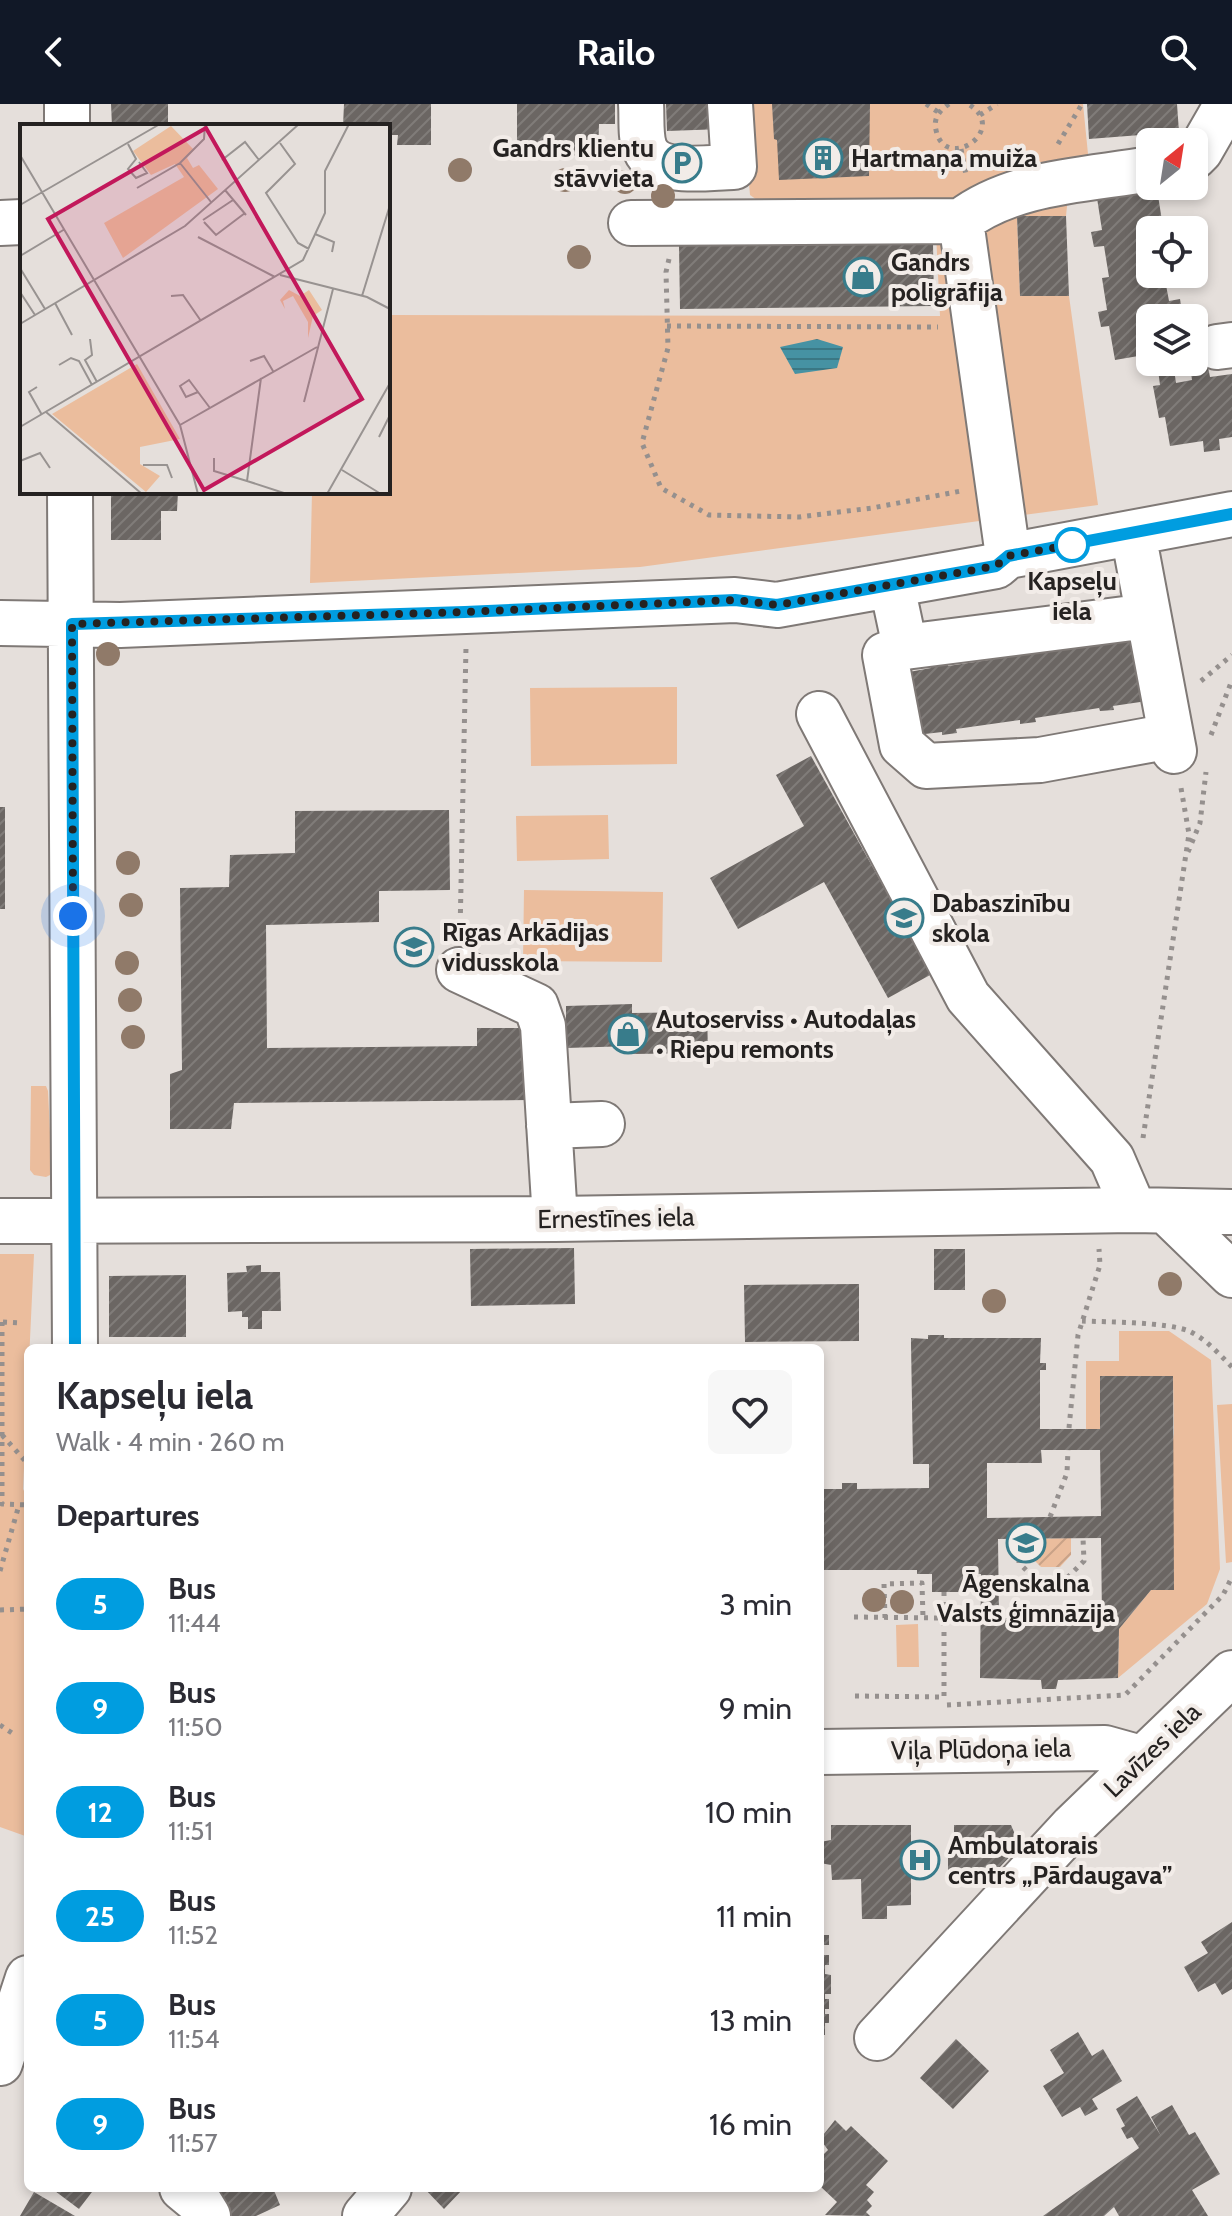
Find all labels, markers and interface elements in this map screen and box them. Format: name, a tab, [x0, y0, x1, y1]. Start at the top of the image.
icon: back	[32, 30, 76, 74]
text: Railo	[577, 30, 655, 74]
icon: search	[1156, 30, 1200, 74]
inset map	[20, 124, 390, 494]
north arrow	[1136, 128, 1208, 200]
map controls	[1136, 128, 1208, 376]
place label: Gandrs klientu stāvvieta	[493, 132, 654, 194]
building icon: Hartmaņa muiža	[802, 137, 844, 179]
parking icon: Gandrs klientu stāvvieta	[661, 142, 703, 184]
place label: Hartmaņa muiža	[851, 142, 1037, 175]
button: locate	[1136, 216, 1208, 288]
place label: Gandrs poligrāfija	[891, 246, 1003, 308]
shop icon: Gandrs poligrāfija	[842, 256, 884, 298]
button: layers	[1136, 304, 1208, 376]
marker: Kapseļu iela	[1055, 528, 1089, 562]
place label: Kapseļu iela	[1027, 565, 1117, 627]
place label: Dabaszinību skola	[932, 887, 1071, 949]
your location	[53, 896, 93, 936]
school or university icon: Dabaszinību skola	[883, 897, 925, 939]
place label: Rīgas Arkādijas vidusskola	[442, 916, 609, 978]
school or university icon: Rīgas Arkādijas vidusskola	[393, 926, 435, 968]
place label: Autoserviss • Autodaļas • Riepu remonts	[656, 1003, 916, 1065]
shop icon: Autoserviss • Autodaļas • Riepu remonts	[607, 1013, 649, 1055]
street label: Ernestīnes iela	[537, 1201, 695, 1235]
button: heart	[708, 1370, 792, 1454]
text: Kapseļu iela	[56, 1372, 253, 1419]
text: Walk · 4 min · 260 m	[56, 1426, 285, 1458]
text: Departures	[56, 1497, 200, 1534]
school or university icon: Āgenskalna Valsts ģimnāzija	[1005, 1522, 1047, 1564]
place label: Āgenskalna Valsts ģimnāzija	[937, 1567, 1115, 1629]
text: Bus	[168, 1570, 216, 1607]
text: 3 min	[720, 1586, 792, 1623]
text: 5	[92, 1587, 108, 1621]
text: 11:44	[168, 1607, 220, 1639]
text: Bus	[168, 1674, 216, 1711]
text: 9 min	[719, 1690, 792, 1727]
text: 9	[92, 1691, 108, 1725]
street label: Lavīzes iela	[1097, 1696, 1208, 1804]
text: 11:50	[168, 1711, 223, 1743]
street label: Viļa Plūdoņa iela	[890, 1731, 1072, 1768]
text: Bus	[168, 1778, 216, 1815]
text: 10 min	[705, 1794, 792, 1831]
text: 12	[87, 1795, 113, 1829]
text: 11:51	[168, 1815, 213, 1847]
place label: Ambulatorais centrs „Pārdaugava”	[948, 1829, 1173, 1891]
hospital icon: Ambulatorais centrs „Pārdaugava”	[899, 1839, 941, 1881]
text: Bus	[168, 1882, 216, 1919]
text: 11 min	[716, 1898, 792, 1935]
text: 25	[85, 1899, 115, 1933]
text: 11:52	[168, 1919, 218, 1951]
text: Bus	[168, 1986, 216, 2023]
text: 13 min	[710, 2002, 792, 2039]
text: 5	[92, 2003, 108, 2037]
text: 11:54	[168, 2023, 219, 2055]
text: Bus	[168, 2090, 216, 2127]
text: 16 min	[709, 2106, 792, 2143]
text: 9	[92, 2107, 108, 2141]
text: 11:57	[168, 2127, 218, 2159]

